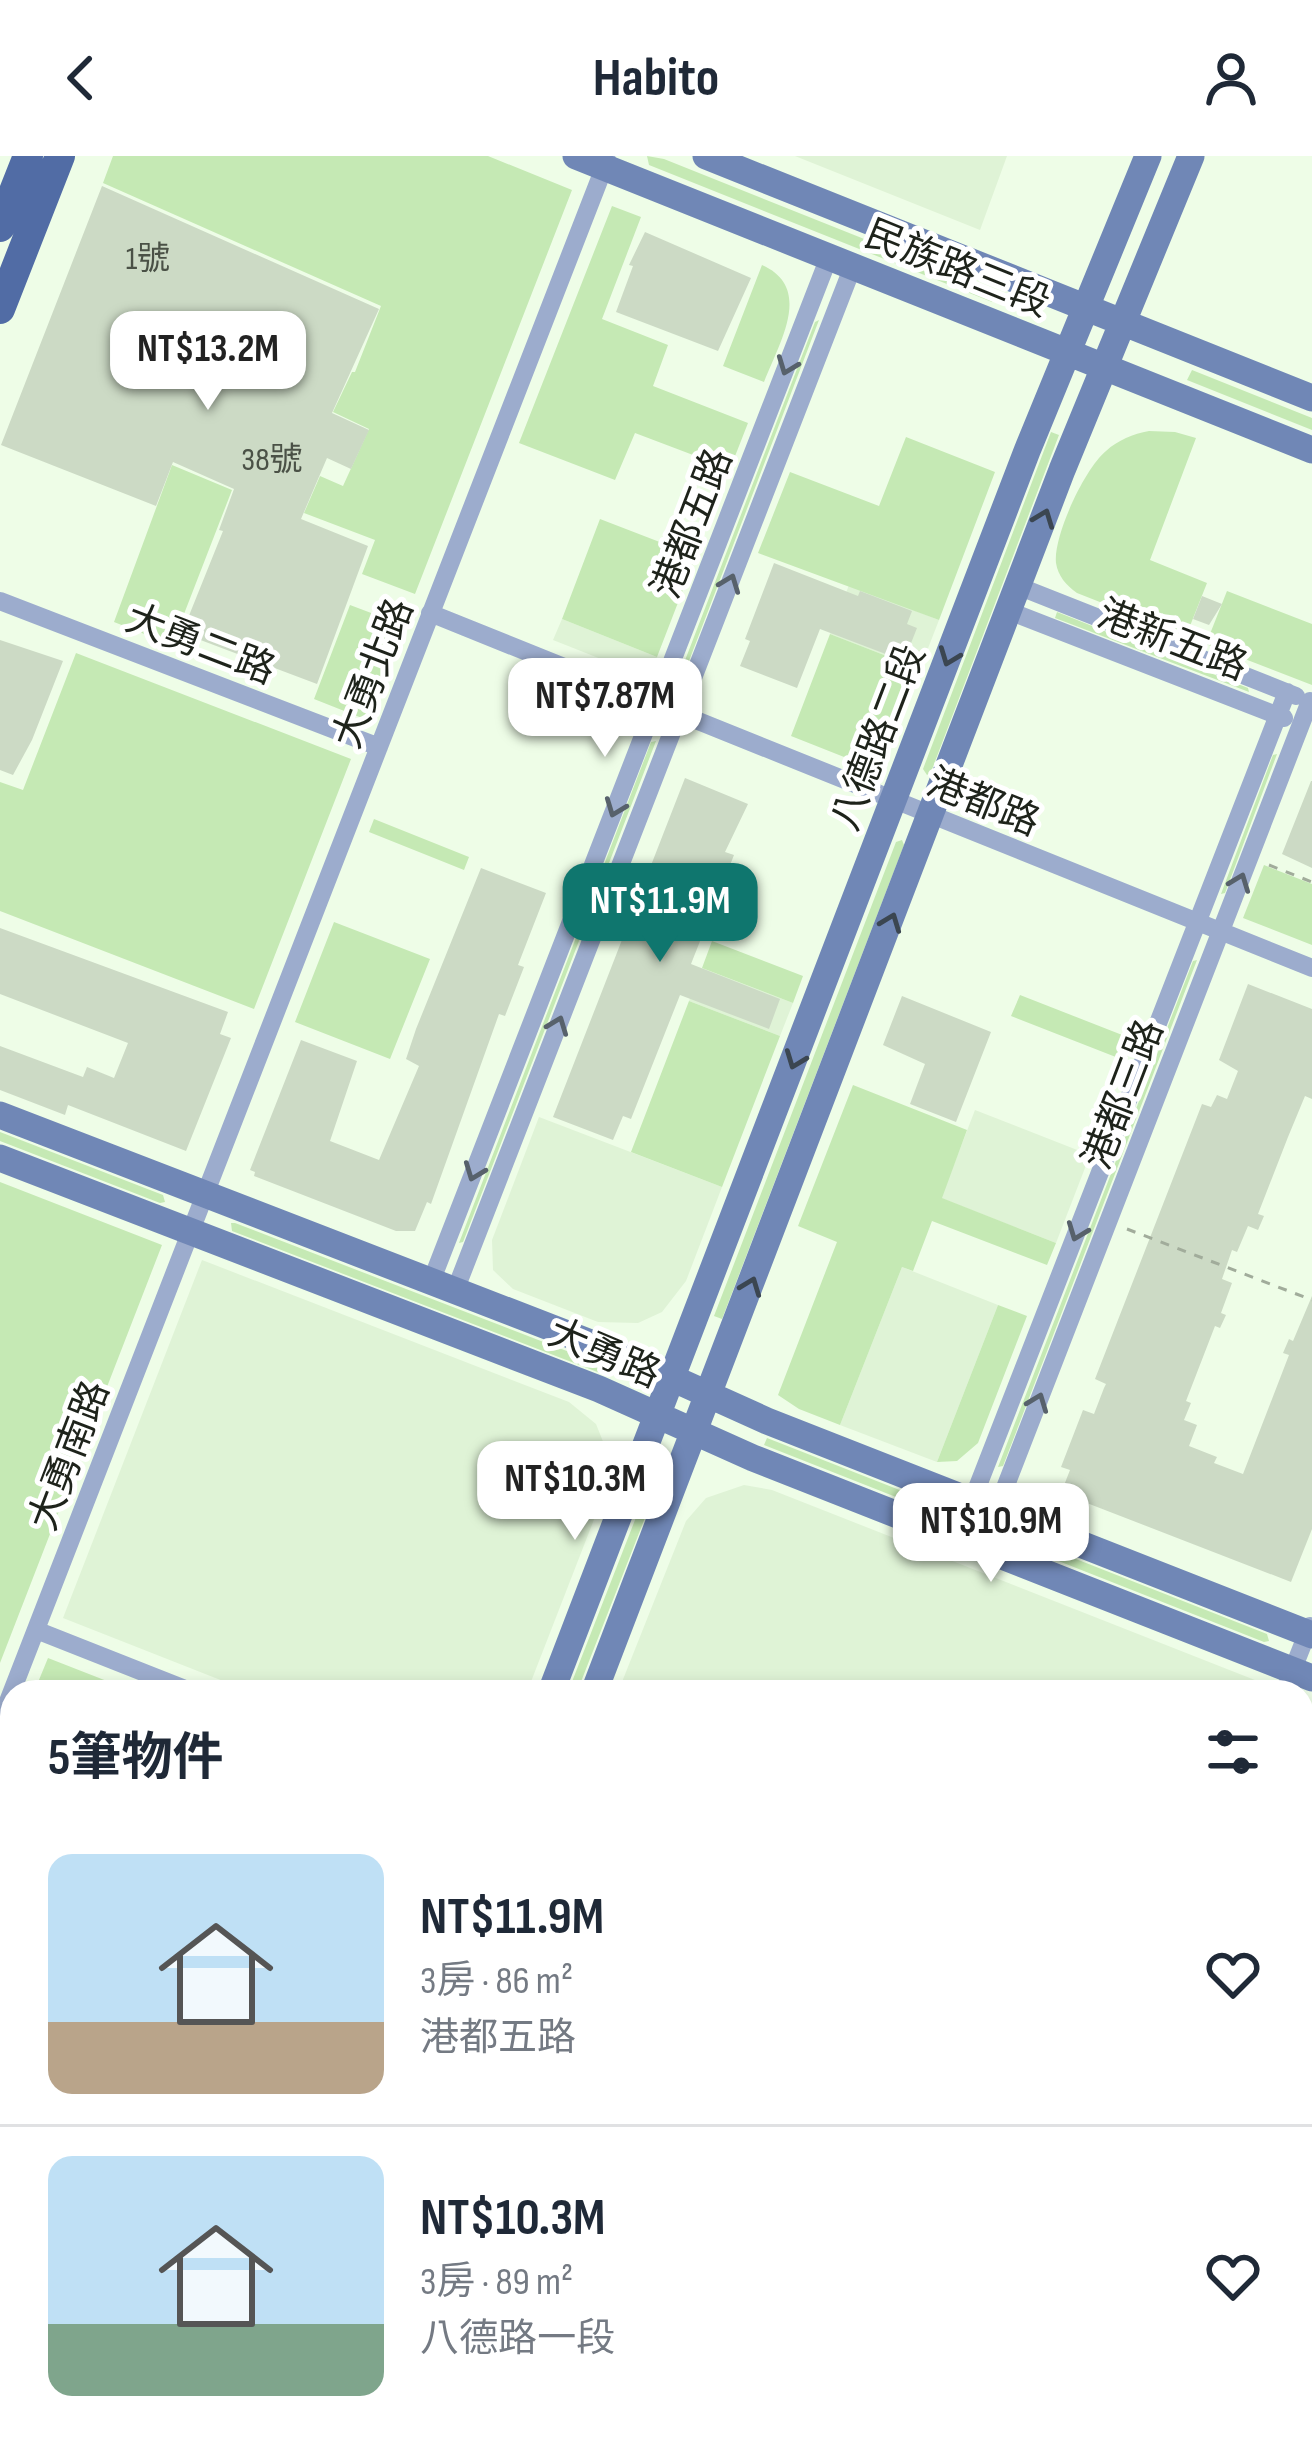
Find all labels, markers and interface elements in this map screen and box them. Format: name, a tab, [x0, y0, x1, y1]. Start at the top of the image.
icon: back	[48, 45, 114, 111]
icon: person	[1198, 45, 1264, 111]
text: Habito	[593, 46, 719, 111]
street label: 民族路三段	[858, 211, 1056, 328]
house number: 1號	[126, 239, 170, 279]
pin: NT$13.2M	[84, 311, 332, 413]
text: NT$13.2M	[137, 326, 279, 373]
one-way arrow	[776, 355, 801, 376]
house number: 38號	[241, 440, 303, 480]
street label: 港都五路	[643, 443, 743, 605]
one-way arrow	[1030, 508, 1055, 529]
one-way arrow	[715, 574, 740, 595]
street label: 港新五路	[1091, 591, 1253, 691]
street label: 大勇北路	[324, 593, 424, 755]
street label: 大勇二路	[119, 595, 281, 695]
street label: 八德路二段	[822, 638, 936, 837]
one-way arrow	[939, 645, 964, 666]
pin: NT$7.87M	[481, 658, 729, 760]
text: NT$7.87M	[535, 673, 675, 720]
street label: 港都路	[920, 760, 1046, 847]
one-way arrow	[605, 796, 630, 817]
pin: NT$11.9M	[536, 863, 784, 965]
one-way arrow	[1226, 872, 1251, 893]
text: NT$11.9M	[590, 878, 730, 925]
one-way arrow	[876, 912, 901, 933]
street label: 港都三路	[1074, 1014, 1174, 1176]
one-way arrow	[544, 1016, 569, 1037]
one-way arrow	[785, 1049, 810, 1070]
one-way arrow	[464, 1160, 488, 1181]
one-way arrow	[1066, 1220, 1091, 1241]
one-way arrow	[737, 1276, 762, 1297]
street label: 大勇路	[541, 1310, 667, 1399]
street label: 大勇南路	[20, 1375, 120, 1537]
one-way arrow	[1024, 1392, 1049, 1413]
pin: NT$10.3M	[451, 1441, 699, 1543]
text: NT$10.3M	[504, 1456, 646, 1503]
pin: NT$10.9M	[867, 1483, 1115, 1585]
text: NT$10.9M	[920, 1498, 1062, 1545]
icon: filters	[1200, 1719, 1266, 1785]
text: 5筆物件	[48, 1728, 223, 1789]
text: NT$11.9M	[420, 1887, 604, 1948]
icon: home	[144, 1902, 288, 2046]
icon: heart	[1200, 1941, 1266, 2007]
text: 3房 · 86 m²	[420, 1958, 573, 2005]
text: 港都五路	[420, 2015, 576, 2062]
text: NT$10.3M	[420, 2188, 605, 2249]
icon: home	[144, 2204, 288, 2348]
icon: heart	[1200, 2243, 1266, 2309]
text: 3房 · 89 m²	[420, 2259, 573, 2306]
text: 八德路一段	[420, 2316, 615, 2363]

